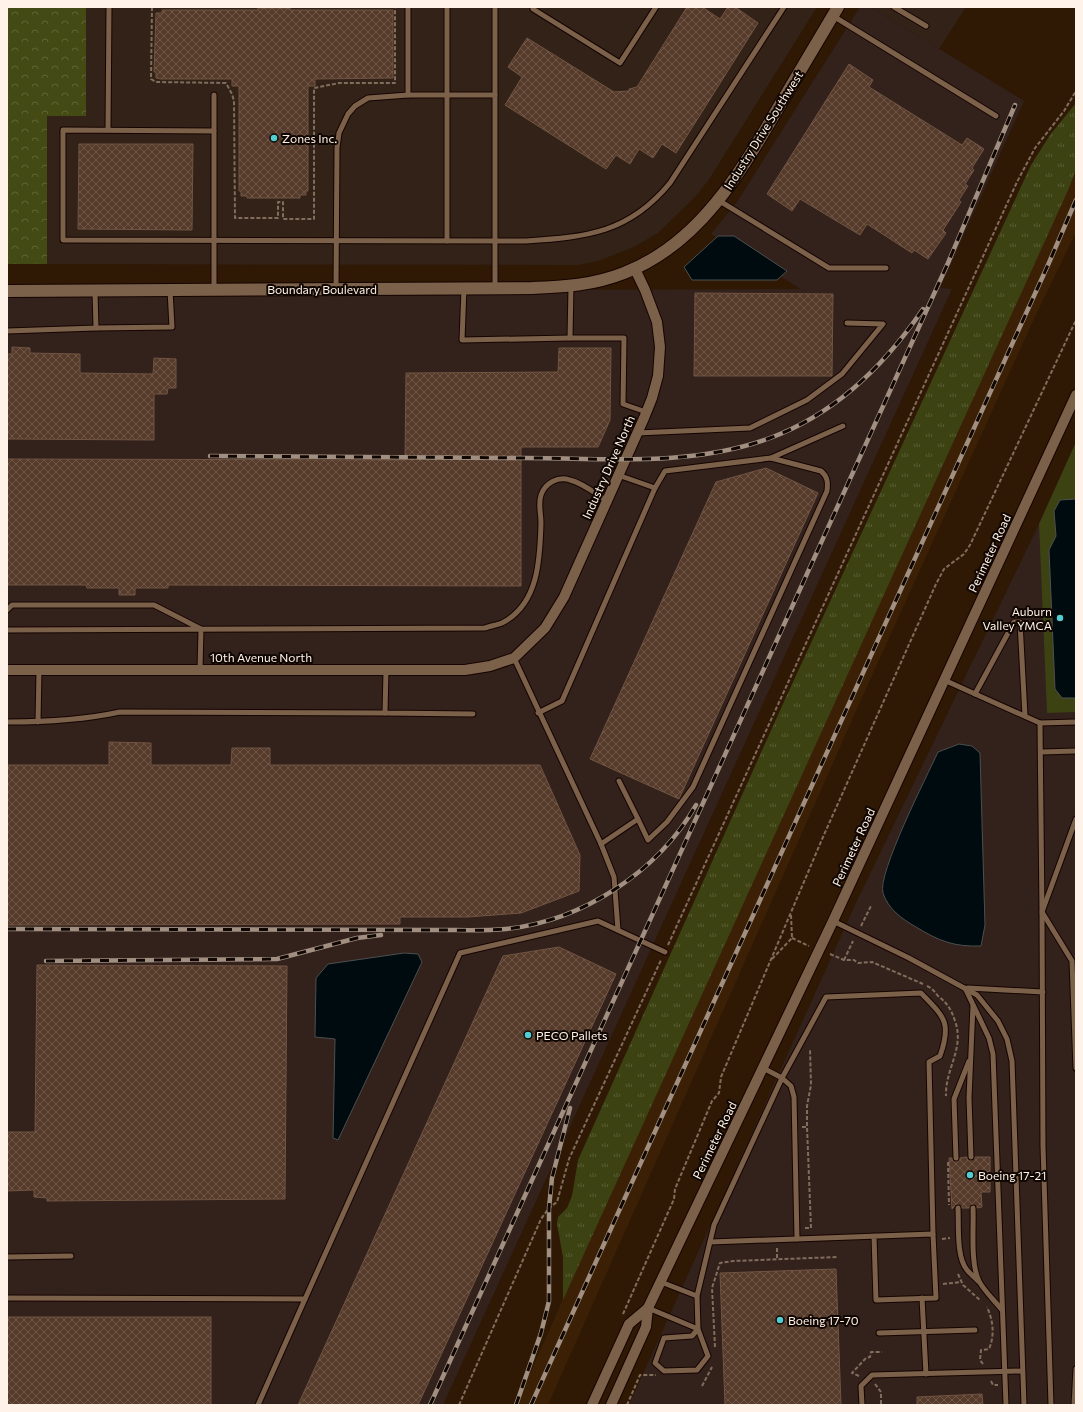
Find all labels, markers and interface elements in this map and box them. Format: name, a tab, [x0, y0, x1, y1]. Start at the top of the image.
street label: Industry Drive Southwest	[721, 68, 805, 192]
place label: Zones Inc.	[282, 131, 337, 145]
marker: Zones Inc.	[269, 133, 279, 143]
street label: Boundary Boulevard	[267, 282, 377, 296]
street label: Industry Drive North	[579, 413, 637, 521]
street label: Perimeter Road	[965, 512, 1013, 594]
place label: Auburn Valley YMCA	[982, 604, 1052, 632]
marker: Auburn Valley YMCA	[1055, 613, 1065, 623]
street label: 10th Avenue North	[210, 650, 312, 664]
street label: Perimeter Road	[829, 806, 877, 888]
place label: PECO Pallets	[536, 1028, 608, 1042]
marker: PECO Pallets	[523, 1030, 533, 1040]
street label: Perimeter Road	[689, 1099, 739, 1181]
place label: Boeing 17-21	[978, 1168, 1046, 1182]
marker: Boeing 17-21	[965, 1170, 975, 1180]
place label: Boeing 17-70	[788, 1313, 859, 1327]
marker: Boeing 17-70	[775, 1315, 785, 1325]

